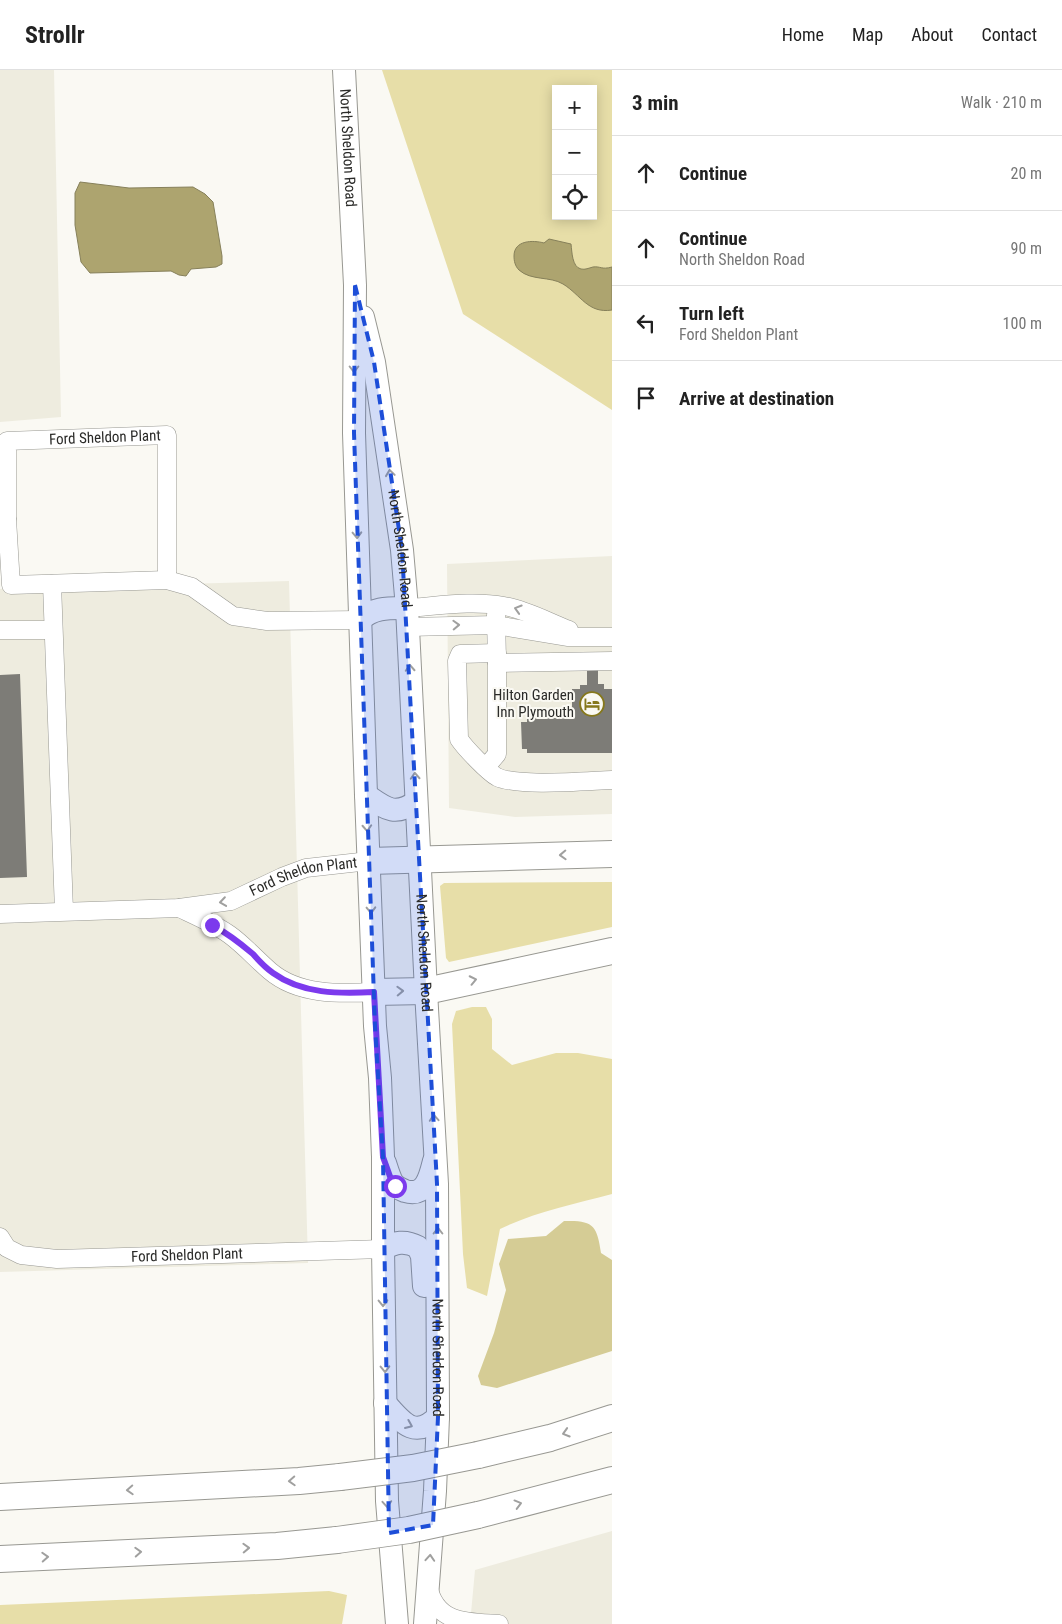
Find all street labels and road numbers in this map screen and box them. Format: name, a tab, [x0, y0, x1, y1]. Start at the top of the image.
street label: North Sheldon Road	[336, 88, 360, 207]
street label: Ford Sheldon Plant	[49, 426, 161, 448]
street label: North Sheldon Road	[384, 489, 416, 608]
street label: Ford Sheldon Plant	[247, 853, 358, 900]
street label: North Sheldon Road	[412, 893, 436, 1013]
street label: Ford Sheldon Plant	[131, 1244, 243, 1266]
street label: North Sheldon Road	[428, 1298, 447, 1417]

